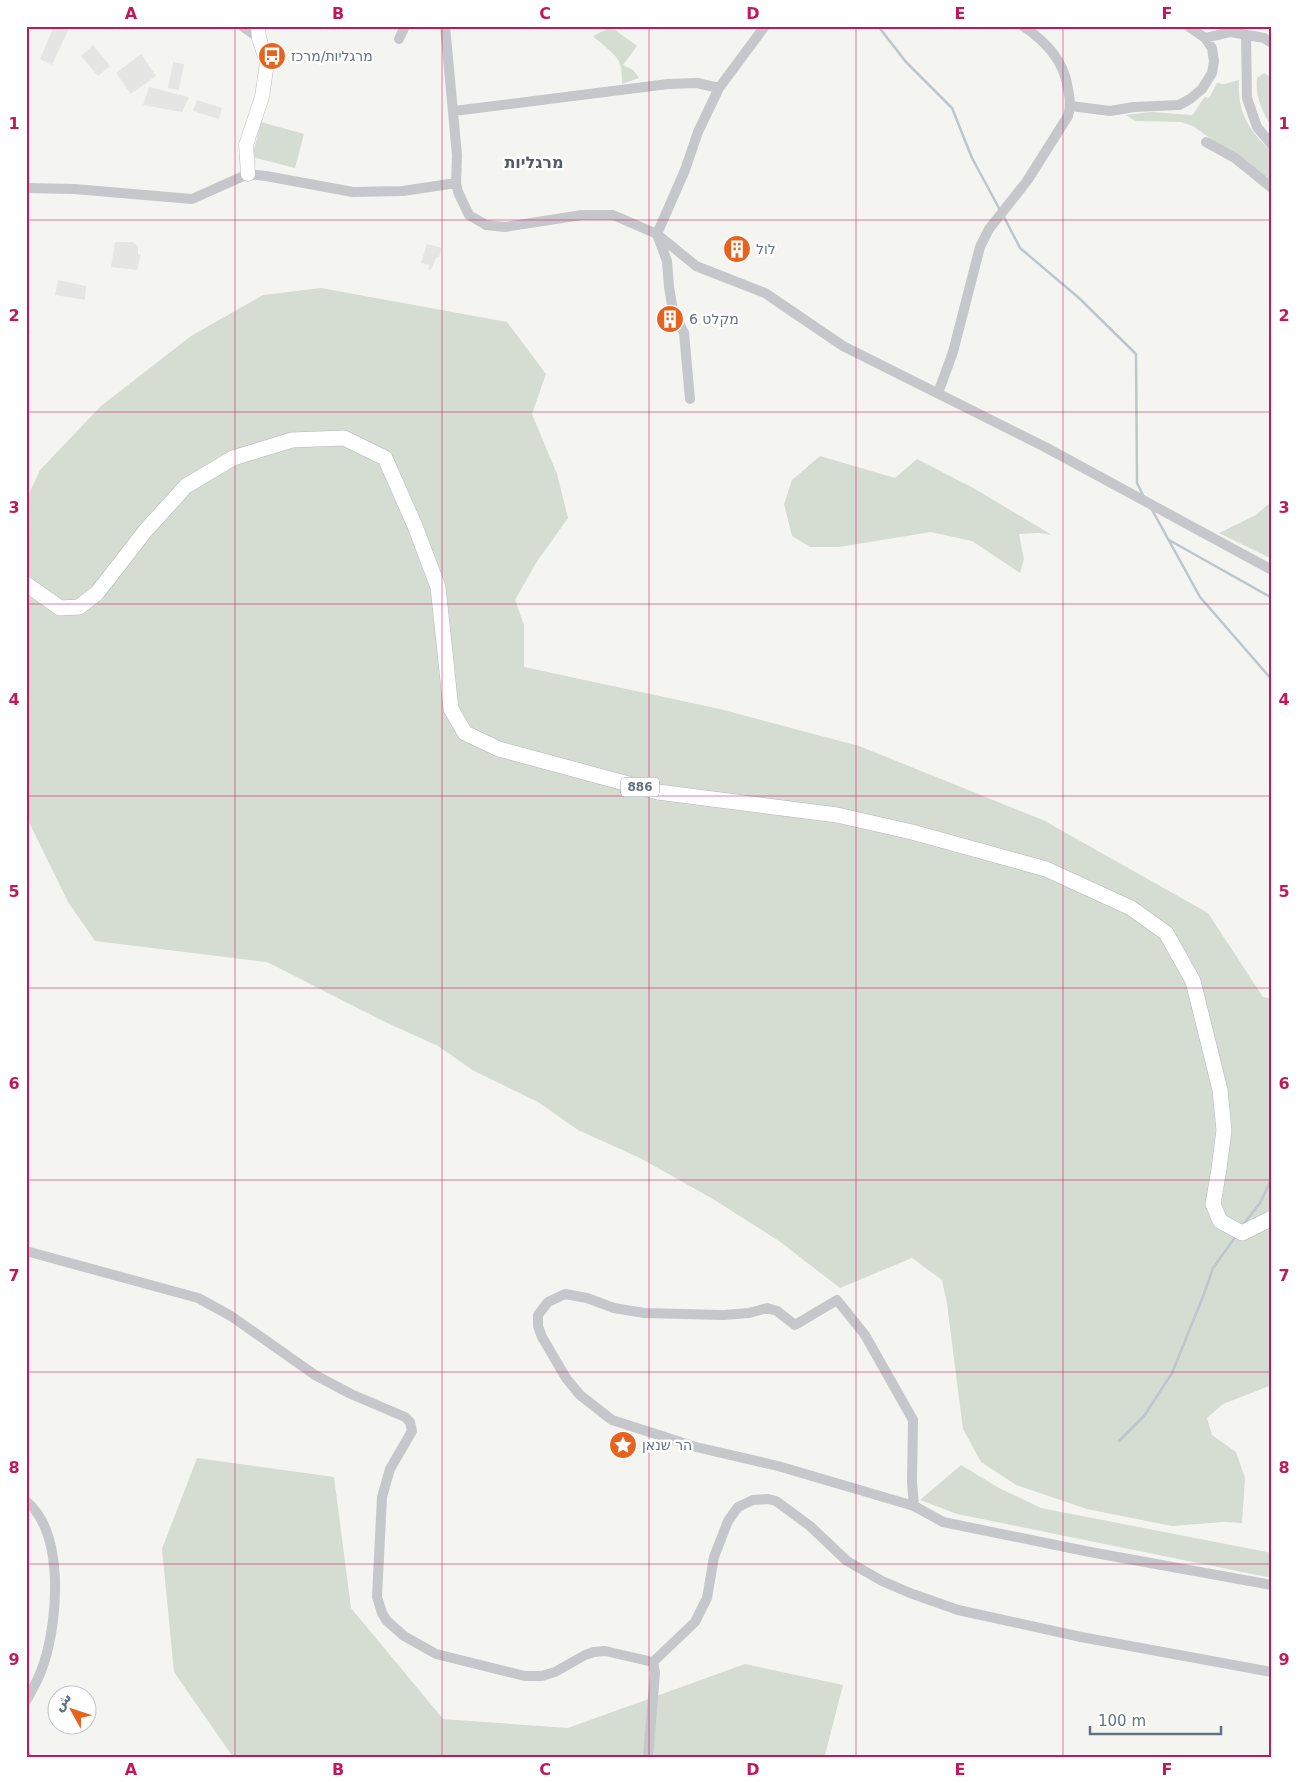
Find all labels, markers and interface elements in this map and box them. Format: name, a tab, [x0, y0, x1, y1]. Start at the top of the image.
text: A	[125, 4, 138, 23]
text: B	[332, 4, 344, 23]
text: C	[539, 4, 551, 23]
text: D	[746, 4, 760, 23]
text: E	[955, 4, 965, 23]
text: F	[1162, 4, 1172, 23]
bus stop icon: מרגליות/מרכז	[257, 41, 287, 71]
place label: מרגליות/מרכז	[291, 48, 373, 64]
text: 1	[8, 114, 20, 133]
text: 1	[1278, 114, 1290, 133]
district label: מרגליות	[504, 153, 564, 172]
building icon: לול	[722, 234, 752, 264]
place label: לול	[756, 241, 776, 257]
building icon: מקלט 6	[655, 304, 685, 334]
text: 2	[8, 306, 20, 325]
text: 2	[1278, 306, 1290, 325]
place label: מקלט 6	[689, 311, 739, 327]
text: 3	[8, 498, 20, 517]
text: 3	[1278, 498, 1290, 517]
text: 4	[8, 690, 20, 709]
text: 4	[1278, 690, 1290, 709]
road number: 886	[621, 778, 659, 796]
text: 5	[8, 882, 20, 901]
text: 5	[1278, 882, 1290, 901]
text: 6	[8, 1074, 20, 1093]
text: 6	[1278, 1074, 1290, 1093]
text: 7	[8, 1266, 20, 1285]
text: 7	[1278, 1266, 1290, 1285]
place icon: הר שנאן	[608, 1430, 638, 1460]
place label: הר שנאן	[642, 1437, 692, 1453]
text: 8	[8, 1458, 20, 1477]
text: 8	[1278, 1458, 1290, 1477]
text: 9	[8, 1650, 20, 1669]
text: 9	[1278, 1650, 1290, 1669]
north arrow	[48, 1686, 98, 1736]
text: ش	[50, 1689, 74, 1714]
scale bar	[1090, 1703, 1222, 1735]
text: 100 m	[1098, 1712, 1146, 1730]
text: A	[125, 1760, 138, 1779]
text: B	[332, 1760, 344, 1779]
text: C	[539, 1760, 551, 1779]
text: D	[746, 1760, 760, 1779]
text: E	[955, 1760, 965, 1779]
text: F	[1162, 1760, 1172, 1779]

